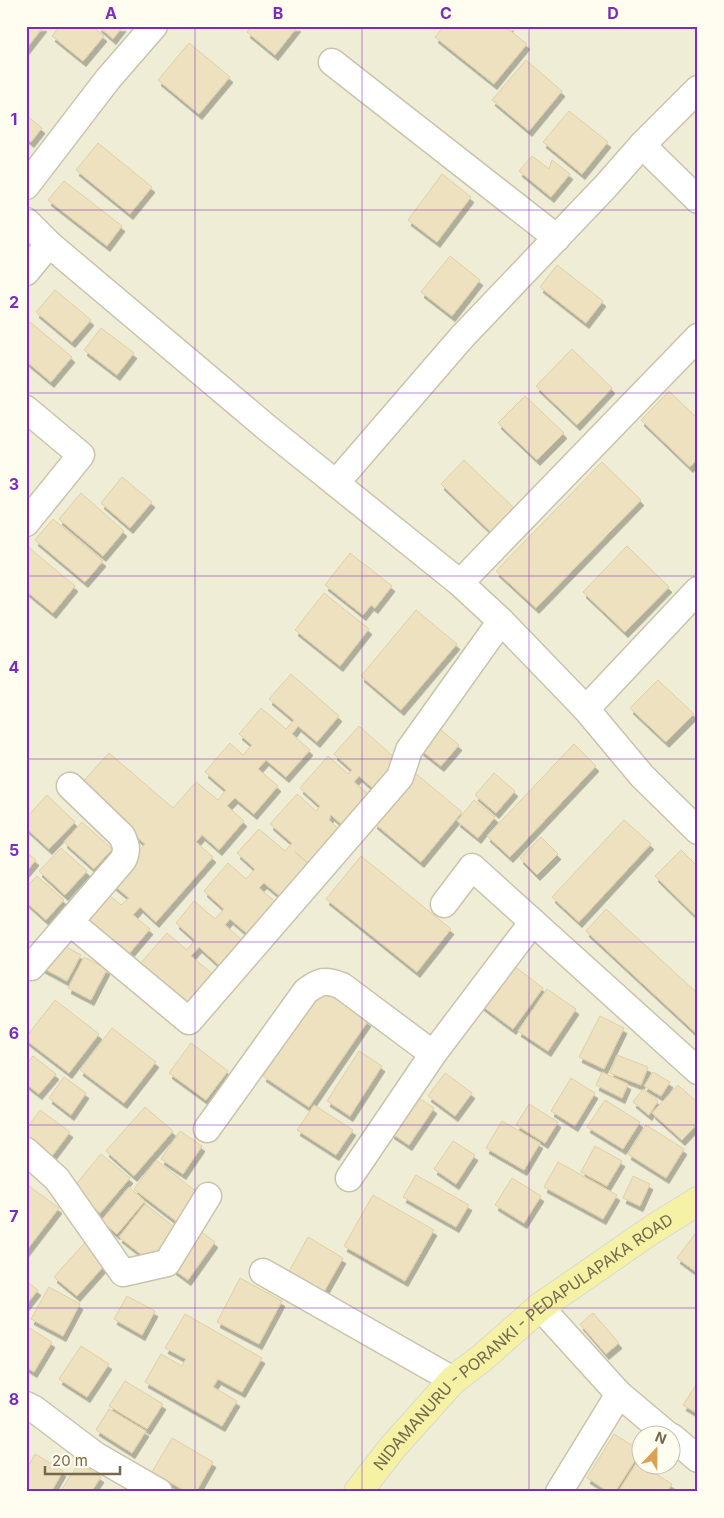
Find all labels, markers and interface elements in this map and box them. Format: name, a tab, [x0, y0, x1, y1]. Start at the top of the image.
text: A	[105, 3, 117, 23]
text: B	[273, 3, 283, 23]
text: C	[440, 3, 452, 23]
text: D	[607, 3, 619, 23]
text: 1	[11, 109, 17, 129]
text: 2	[9, 292, 19, 312]
text: 3	[9, 474, 19, 494]
text: 4	[9, 657, 20, 677]
text: 5	[9, 840, 19, 860]
text: 6	[9, 1023, 19, 1043]
text: 7	[9, 1206, 19, 1226]
street label: NIDAMANURU - PORANKI - PEDAPULAPAKA ROAD	[370, 1211, 680, 1475]
text: 8	[9, 1389, 19, 1409]
north arrow	[632, 1426, 682, 1476]
scale bar	[45, 1443, 120, 1475]
text: 20 m	[52, 1451, 88, 1470]

